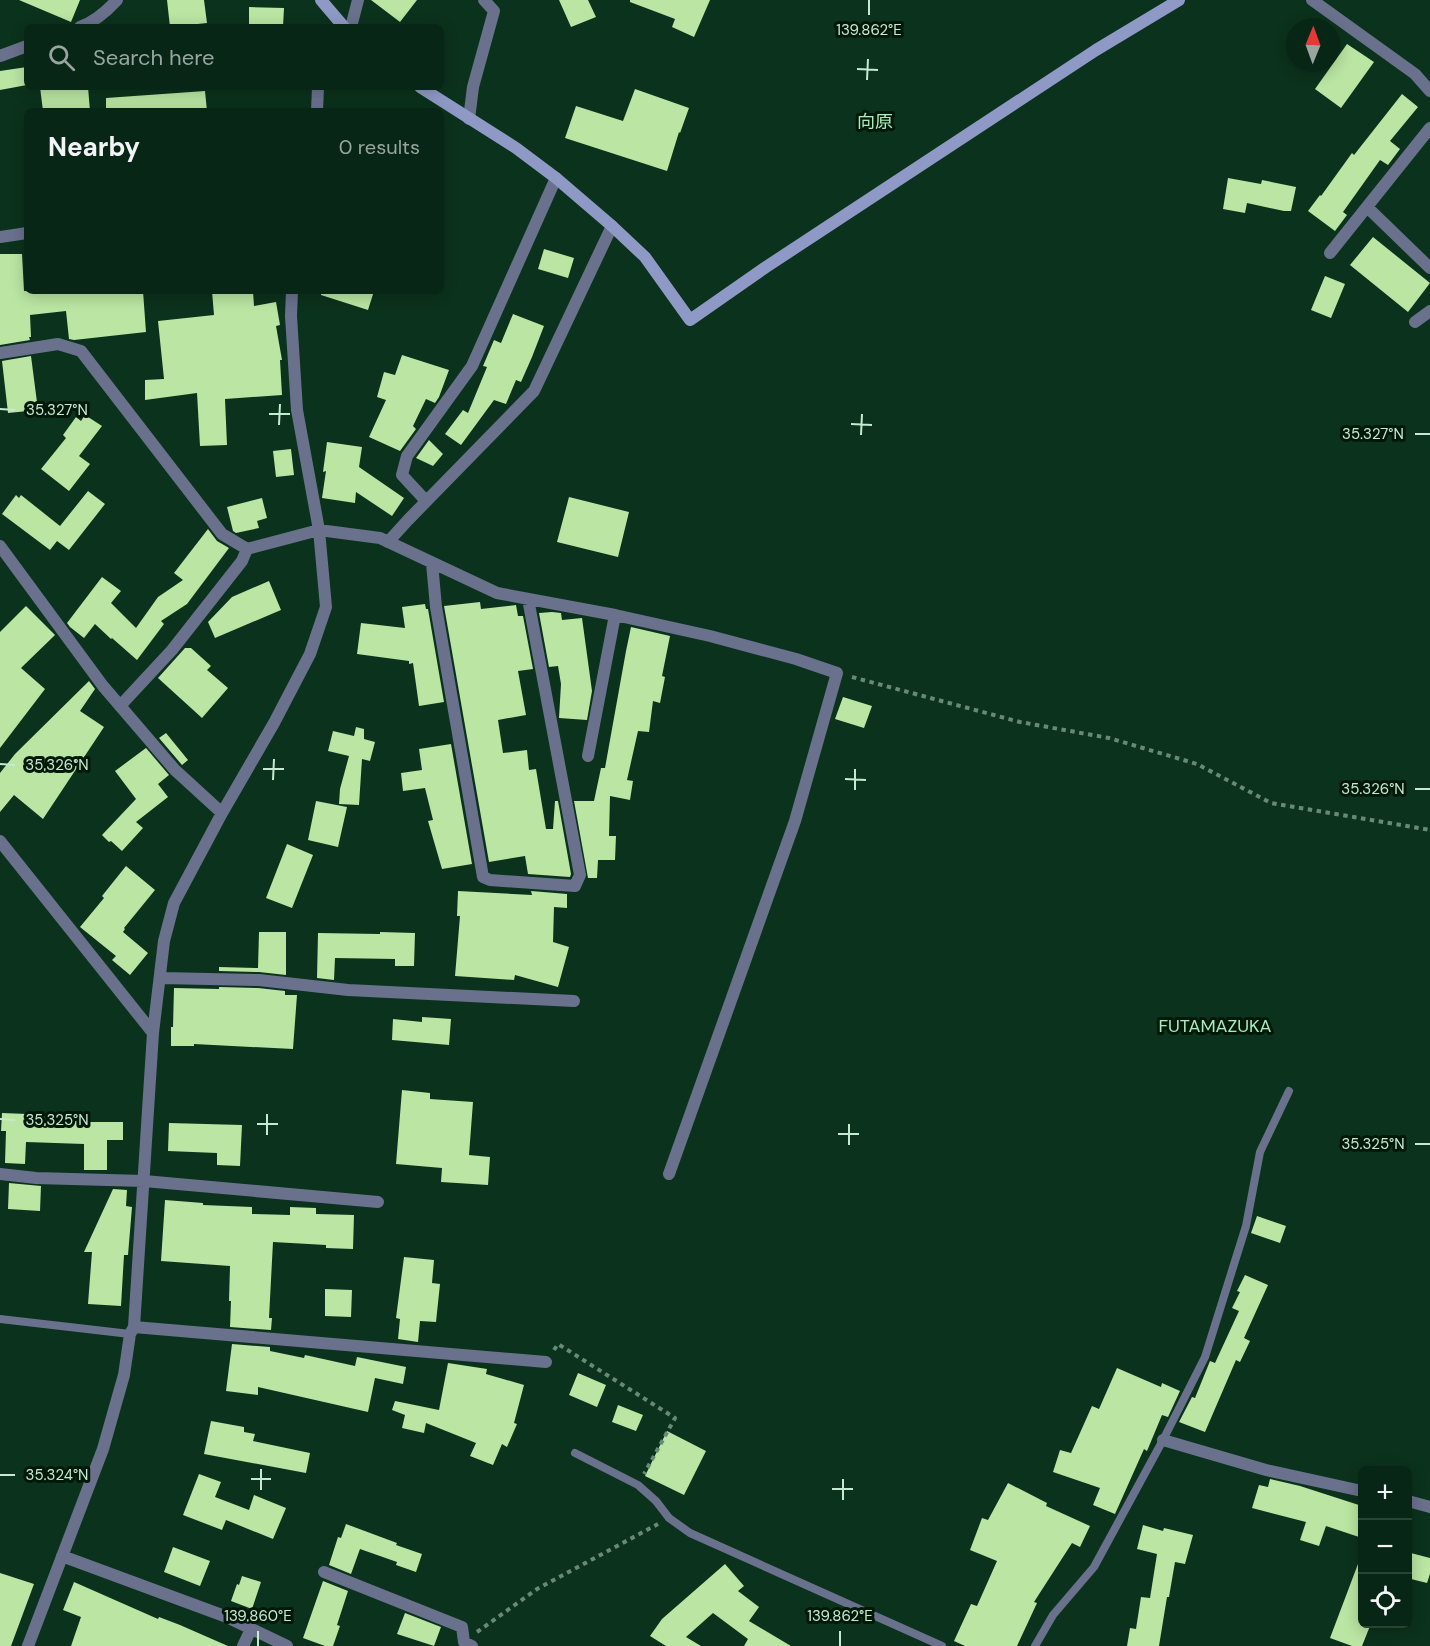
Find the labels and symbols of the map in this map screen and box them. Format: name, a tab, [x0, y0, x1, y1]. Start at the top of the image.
north arrow	[1286, 18, 1340, 72]
text: 139.862°E	[836, 20, 902, 40]
district label: 向原	[857, 110, 893, 134]
text: 35.327°N	[26, 400, 88, 420]
text: 35.327°N	[1342, 424, 1404, 444]
text: 35.326°N	[25, 755, 89, 775]
text: 35.326°N	[1341, 779, 1405, 799]
district label: FUTAMAZUKA	[1158, 1014, 1272, 1038]
text: 35.325°N	[25, 1110, 89, 1130]
text: 35.325°N	[1341, 1134, 1405, 1154]
text: 35.324°N	[26, 1465, 88, 1485]
text: 139.860°E	[224, 1606, 292, 1626]
text: 139.862°E	[807, 1606, 873, 1626]

